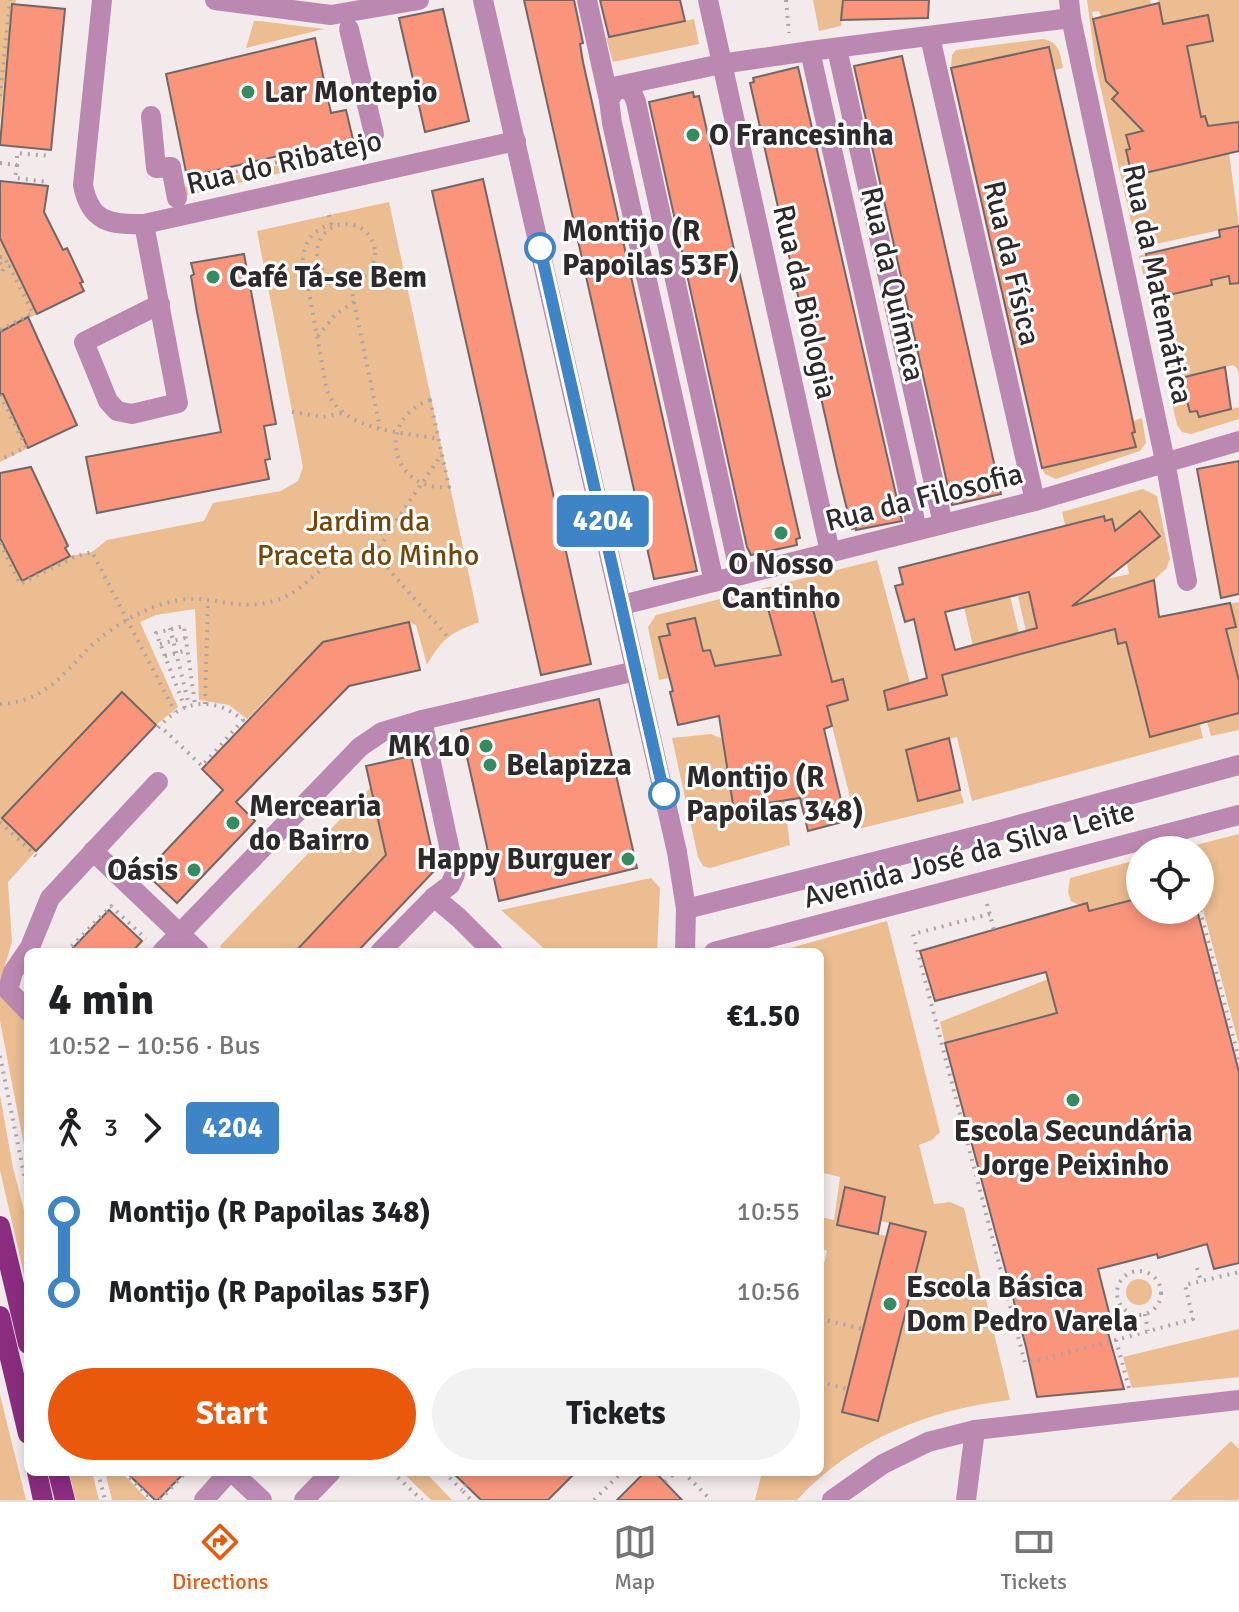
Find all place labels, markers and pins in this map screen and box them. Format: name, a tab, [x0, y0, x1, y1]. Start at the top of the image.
place label: Lar Montepio	[264, 74, 437, 111]
marker: Lar Montepio	[239, 83, 257, 101]
place label: O Francesinha	[709, 117, 894, 154]
marker: O Francesinha	[684, 126, 702, 144]
place label: Montijo (R Papoilas 53F)	[562, 213, 740, 284]
marker: Montijo (R Papoilas 53F)	[525, 233, 555, 263]
place label: Café Tá-se Bem	[229, 259, 427, 296]
marker: Café Tá-se Bem	[204, 268, 222, 286]
marker: O Nosso Cantinho	[772, 524, 790, 542]
place label: O Nosso Cantinho	[722, 546, 840, 617]
place label: MK 10	[387, 728, 470, 765]
marker: MK 10	[477, 737, 495, 755]
place label: Belapizza	[506, 747, 632, 784]
marker: Belapizza	[481, 756, 499, 774]
place label: Montijo (R Papoilas 348)	[686, 759, 864, 830]
marker: Montijo (R Papoilas 348)	[649, 779, 679, 809]
place label: Mercearia do Bairro	[249, 788, 382, 859]
marker: Mercearia do Bairro	[224, 814, 242, 832]
place label: Happy Burguer	[416, 841, 612, 878]
marker: Happy Burguer	[619, 850, 637, 868]
place label: Oásis	[107, 852, 178, 889]
marker: Oásis	[185, 861, 203, 879]
marker: Escola Secundária Jorge Peixinho	[1064, 1091, 1082, 1109]
place label: Escola Secundária Jorge Peixinho	[954, 1113, 1192, 1184]
place label: Escola Básica Dom Pedro Varela	[906, 1269, 1138, 1340]
marker: Escola Básica Dom Pedro Varela	[881, 1295, 899, 1313]

